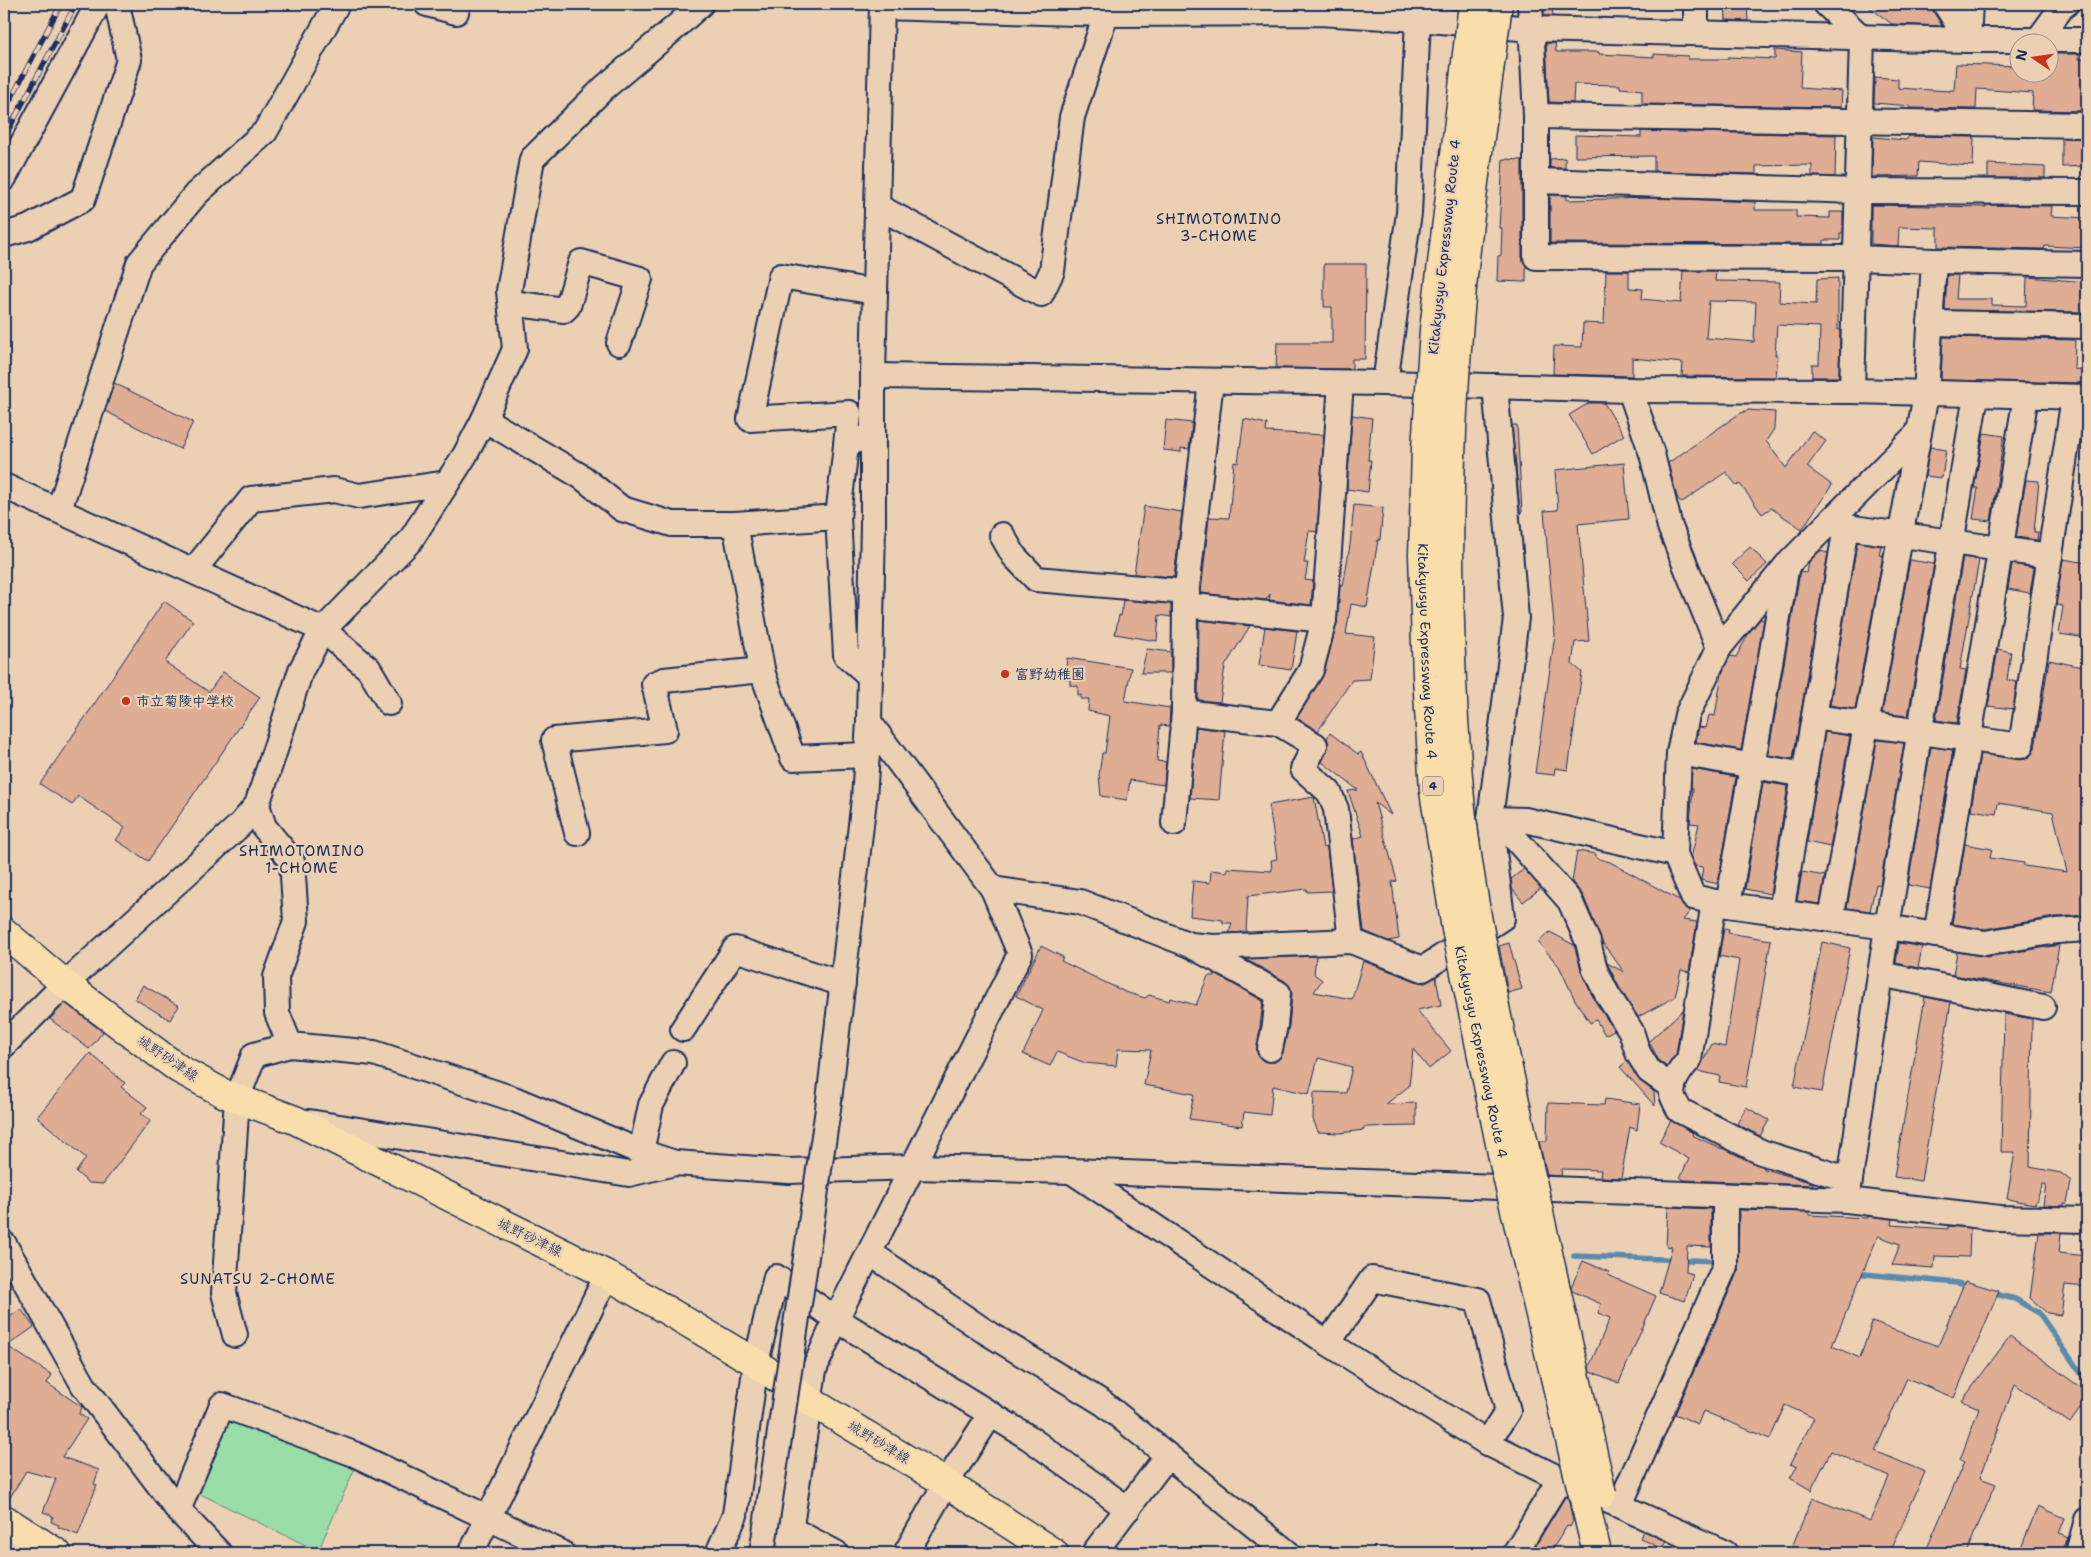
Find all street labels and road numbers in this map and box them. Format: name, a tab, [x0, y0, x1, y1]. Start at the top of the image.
street label: Kitakyusyu Expressway Route 4	[1424, 138, 1464, 355]
street label: Kitakyusyu Expressway Route 4	[1414, 543, 1441, 760]
road number: 4	[1423, 776, 1443, 796]
street label: Kitakyusyu Expressway Route 4	[1451, 944, 1512, 1160]
street label: 城野砂津線	[134, 1031, 202, 1085]
street label: 城野砂津線	[495, 1214, 565, 1260]
street label: 城野砂津線	[844, 1416, 914, 1468]

